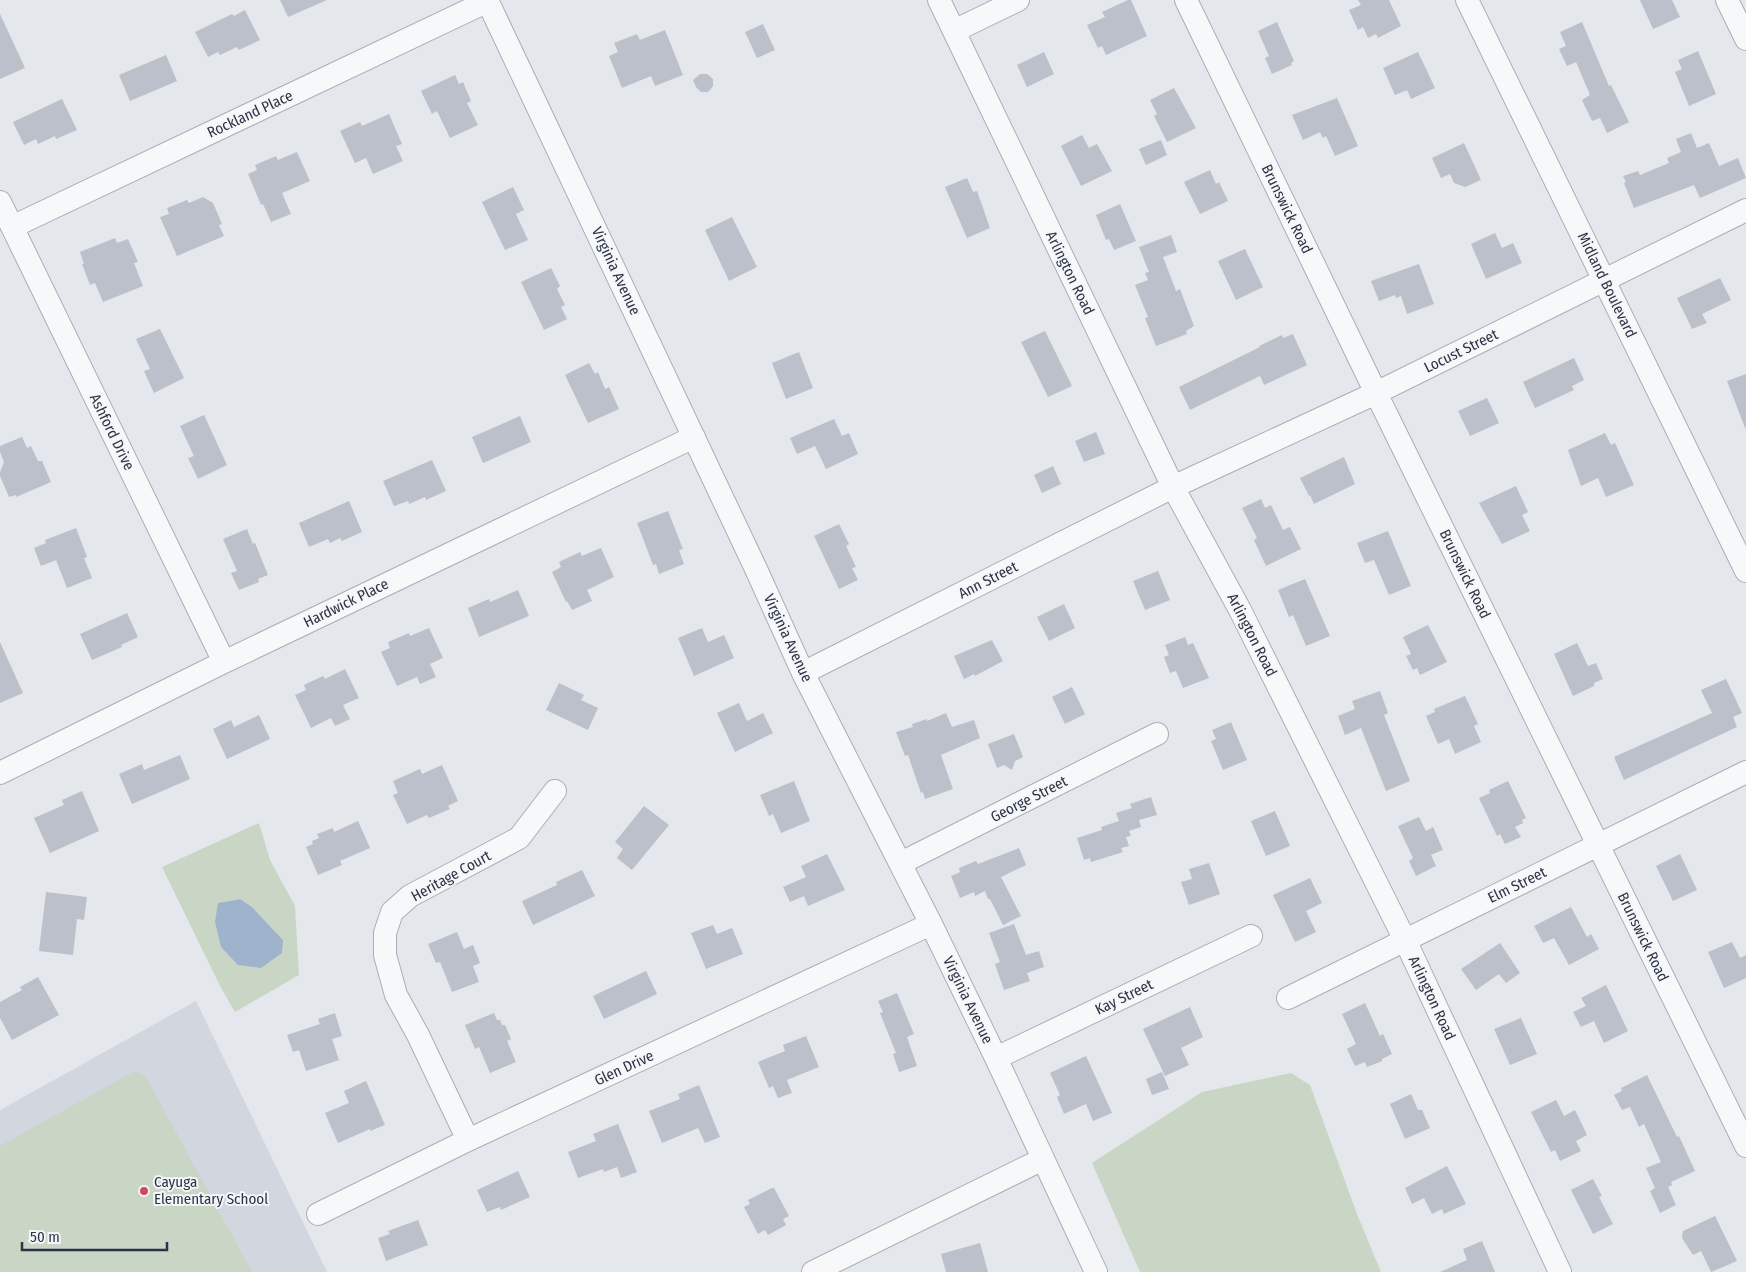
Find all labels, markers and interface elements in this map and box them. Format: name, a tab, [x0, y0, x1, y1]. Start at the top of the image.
street label: Rockland Place	[204, 86, 296, 142]
street label: Brunswick Road	[1258, 161, 1316, 257]
street label: Virginia Avenue	[588, 224, 644, 318]
street label: Arlington Road	[1042, 228, 1098, 318]
street label: Midland Boulevard	[1574, 229, 1640, 341]
street label: Locust Street	[1421, 325, 1501, 377]
street label: Ashford Drive	[86, 391, 138, 473]
street label: Brunswick Road	[1436, 526, 1494, 622]
street label: Ann Street	[955, 557, 1021, 603]
street label: Hardwick Place	[301, 575, 391, 631]
street label: Arlington Road	[1223, 590, 1281, 680]
street label: Virginia Avenue	[760, 591, 816, 685]
street label: George Street	[988, 772, 1070, 826]
street label: Heritage Court	[408, 847, 494, 905]
street label: Elm Street	[1485, 863, 1549, 907]
street label: Brunswick Road	[1614, 889, 1672, 985]
street label: Virginia Avenue	[939, 953, 997, 1047]
street label: Arlington Road	[1405, 953, 1459, 1043]
street label: Kay Street	[1092, 975, 1156, 1019]
street label: Glen Drive	[592, 1047, 656, 1089]
place label: Cayuga Elementary School	[154, 1173, 268, 1208]
marker: Cayuga Elementary School	[138, 1185, 150, 1197]
scale bar	[22, 1220, 168, 1252]
text: 50 m	[30, 1228, 60, 1246]

